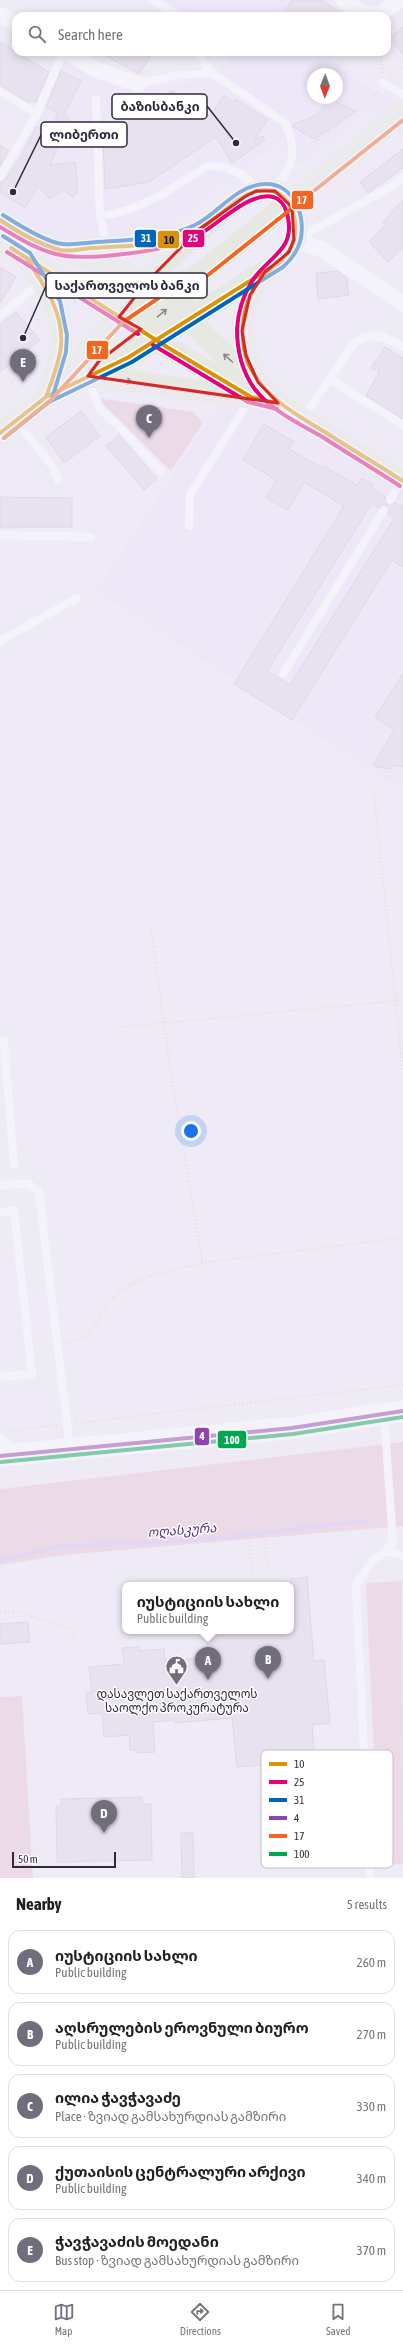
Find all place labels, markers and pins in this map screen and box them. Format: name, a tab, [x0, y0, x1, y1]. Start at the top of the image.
callout: ბაზისბანკი	[112, 94, 207, 119]
callout: ლიბერთი	[41, 122, 127, 147]
callout: საქართველოს ბანკი	[46, 273, 207, 298]
pin: E	[10, 349, 36, 382]
pin: C	[136, 405, 162, 438]
pin: B	[255, 1646, 281, 1679]
pin: A	[195, 1647, 221, 1680]
public building icon: დასავლეთ საქართველოს საოლქო პროკურატურა	[164, 1654, 190, 1687]
place label: დასავლეთ საქართველოს საოლქო პროკურატურა	[96, 1687, 258, 1716]
pin: D	[91, 1800, 117, 1833]

